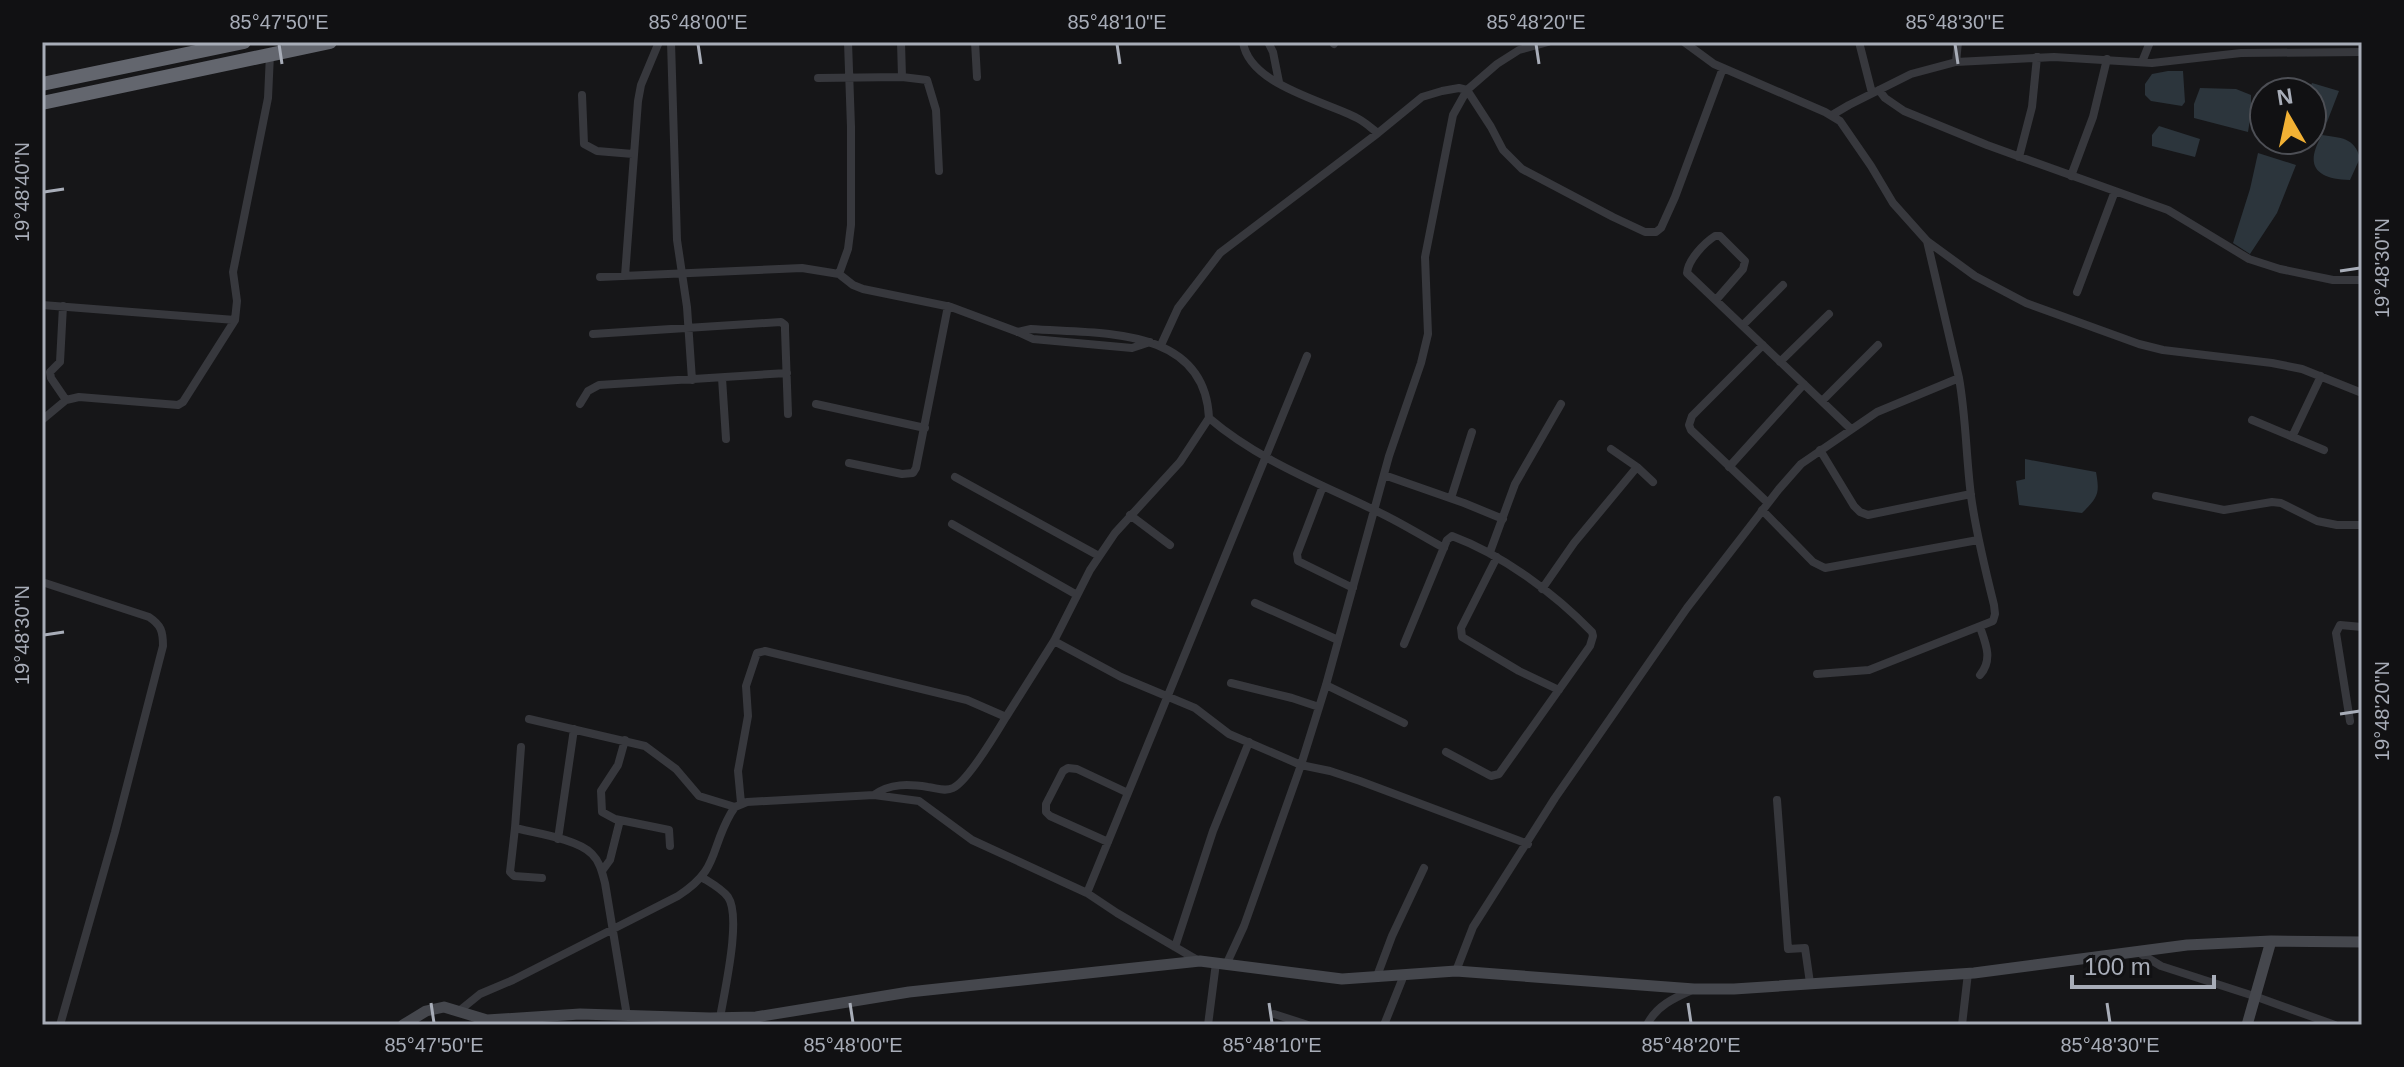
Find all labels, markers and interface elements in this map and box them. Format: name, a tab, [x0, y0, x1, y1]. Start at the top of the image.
text: 85°47'50"E	[230, 11, 329, 33]
text: 85°48'00"E	[649, 11, 748, 33]
text: 85°48'10"E	[1068, 11, 1167, 33]
text: 85°48'20"E	[1487, 11, 1586, 33]
text: 85°48'30"E	[1906, 11, 2005, 33]
north arrow	[2248, 76, 2328, 156]
text: N	[2275, 83, 2295, 110]
text: 19°48'40"N	[11, 142, 33, 242]
text: 19°48'30"N	[2371, 218, 2393, 318]
text: 19°48'30"N	[11, 585, 33, 685]
text: 19°48'20"N	[2371, 661, 2393, 761]
scale bar	[2072, 939, 2214, 989]
text: 100 m	[2084, 953, 2151, 980]
text: 85°47'50"E	[385, 1034, 484, 1056]
text: 85°48'00"E	[804, 1034, 903, 1056]
text: 85°48'10"E	[1223, 1034, 1322, 1056]
text: 85°48'20"E	[1642, 1034, 1741, 1056]
text: 85°48'30"E	[2061, 1034, 2160, 1056]

